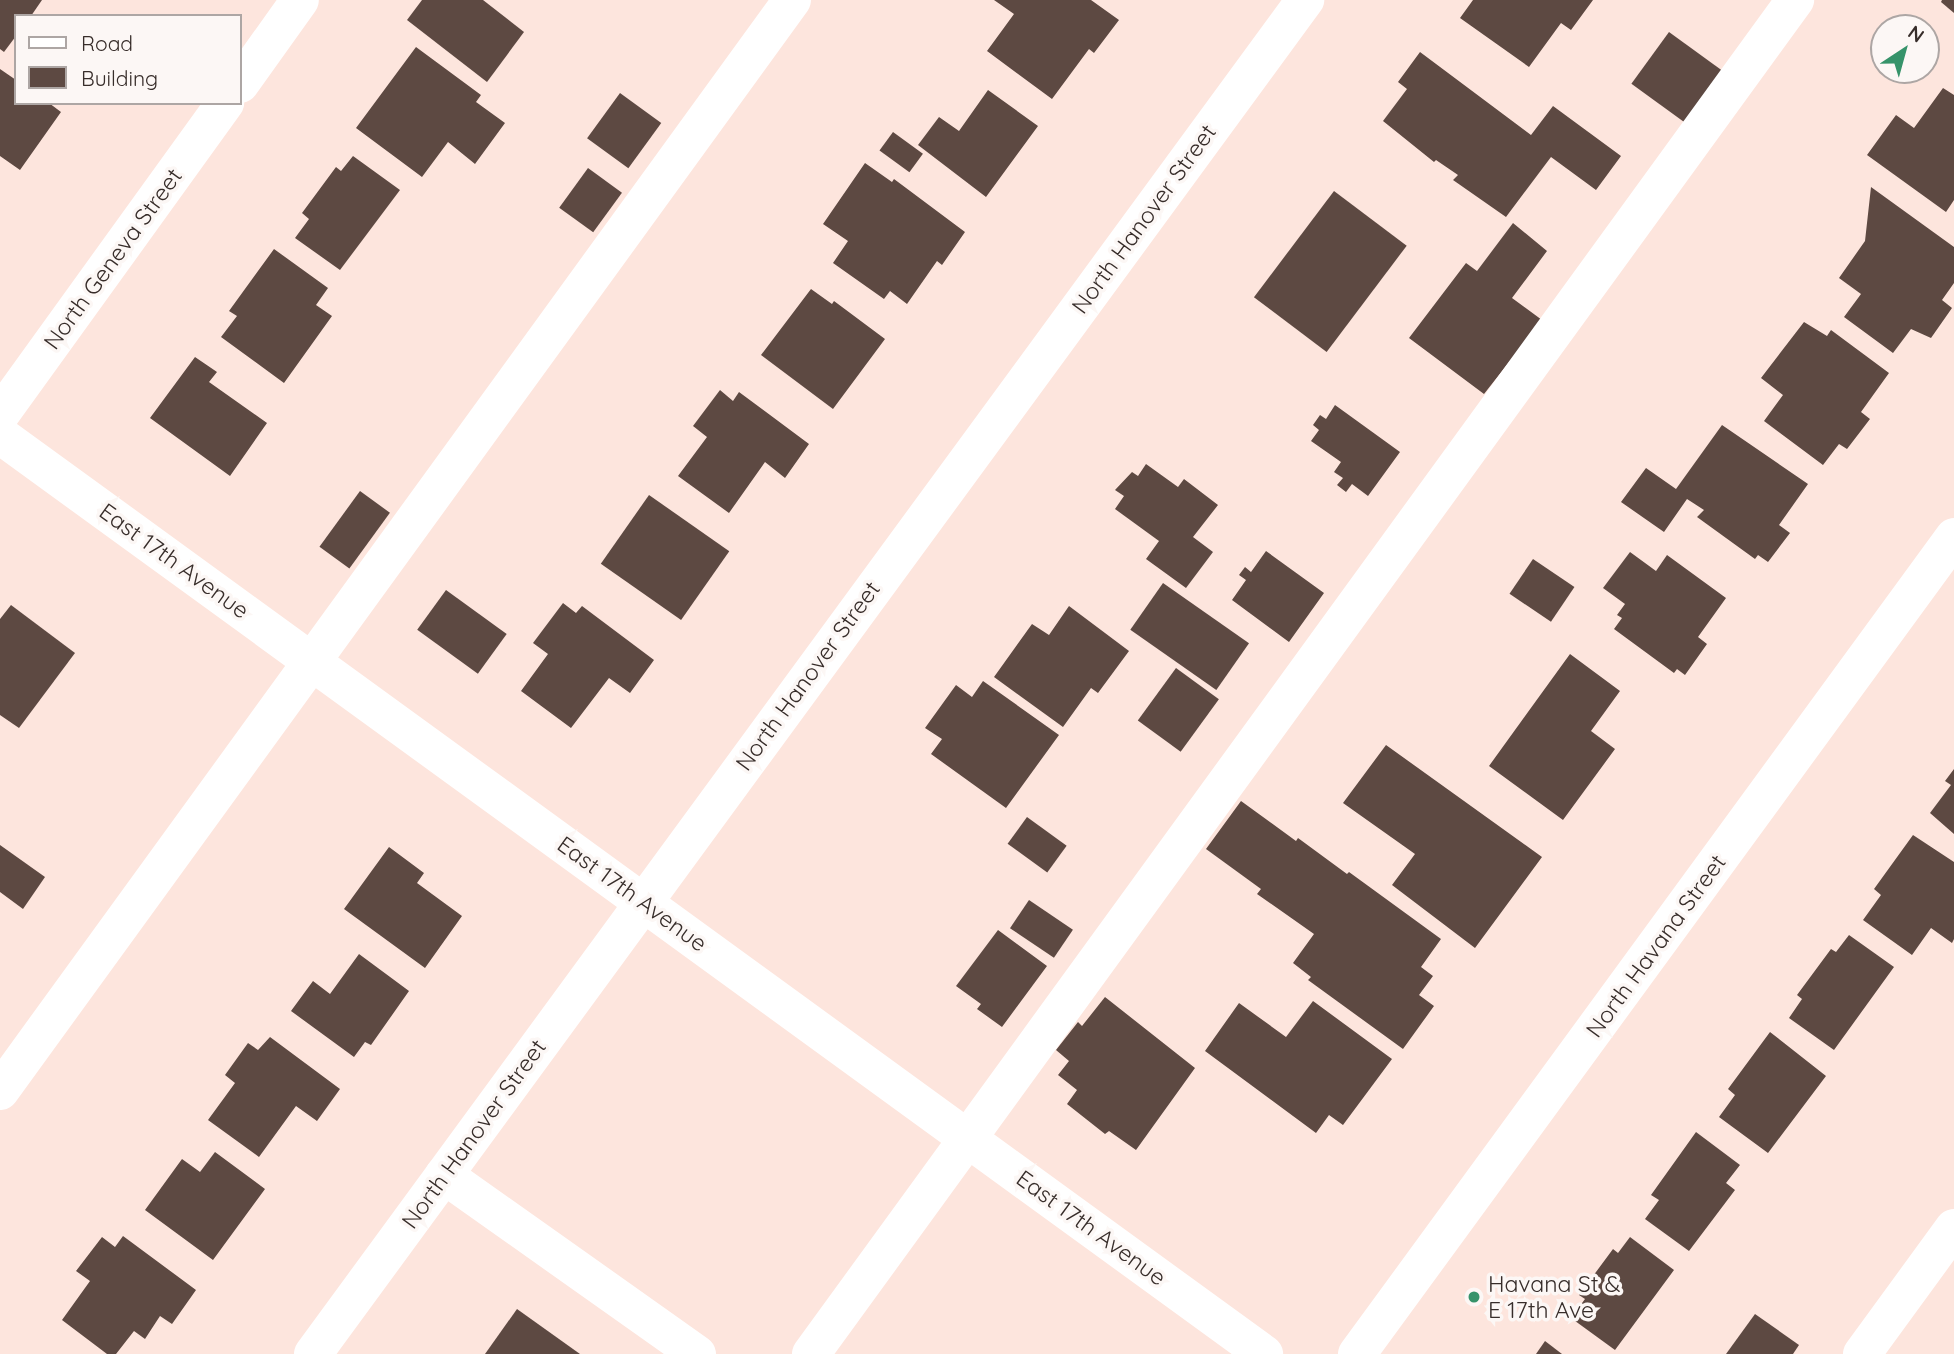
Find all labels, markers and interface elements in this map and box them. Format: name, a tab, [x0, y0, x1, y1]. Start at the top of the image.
legend	[14, 14, 242, 105]
north arrow	[1870, 14, 1940, 84]
text: N	[1903, 20, 1929, 47]
text: Road	[81, 30, 133, 56]
text: Building	[81, 65, 158, 91]
street label: North Hanover Street	[1066, 119, 1222, 319]
street label: North Geneva Street	[38, 163, 188, 355]
street label: East 17th Avenue	[94, 498, 254, 624]
street label: North Hanover Street	[730, 576, 886, 776]
street label: East 17th Avenue	[552, 831, 712, 957]
street label: North Havana Street	[1580, 849, 1732, 1043]
street label: North Hanover Street	[396, 1034, 552, 1234]
street label: East 17th Avenue	[1011, 1165, 1171, 1291]
place label: Havana St & E 17th Ave	[1488, 1270, 1620, 1324]
marker: Havana St & E 17th Ave	[1466, 1289, 1482, 1305]

